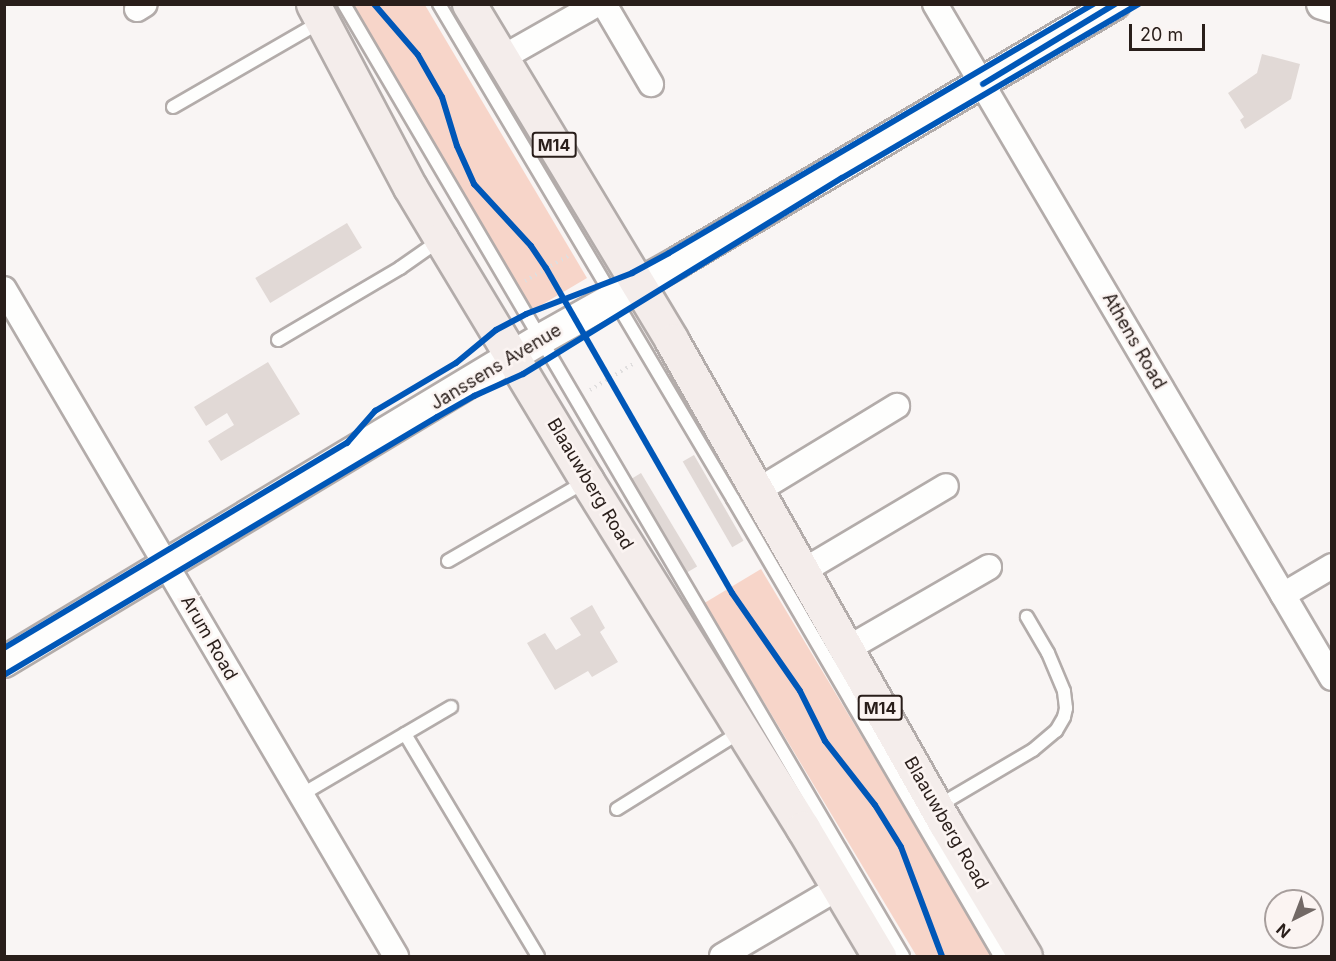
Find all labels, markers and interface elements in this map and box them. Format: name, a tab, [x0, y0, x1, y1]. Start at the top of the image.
scale bar	[1132, 12, 1208, 50]
text: 20 m	[1140, 24, 1183, 45]
road number: M14	[532, 132, 576, 158]
street label: Athens Road	[1098, 289, 1170, 393]
street label: Janssens Avenue	[427, 319, 565, 415]
street label: Blaauwberg Road	[542, 414, 638, 554]
street label: Arum Road	[176, 592, 242, 684]
road number: M14	[858, 695, 902, 721]
street label: Blaauwberg Road	[899, 753, 993, 893]
north arrow	[1264, 889, 1324, 949]
text: N	[1272, 919, 1295, 942]

